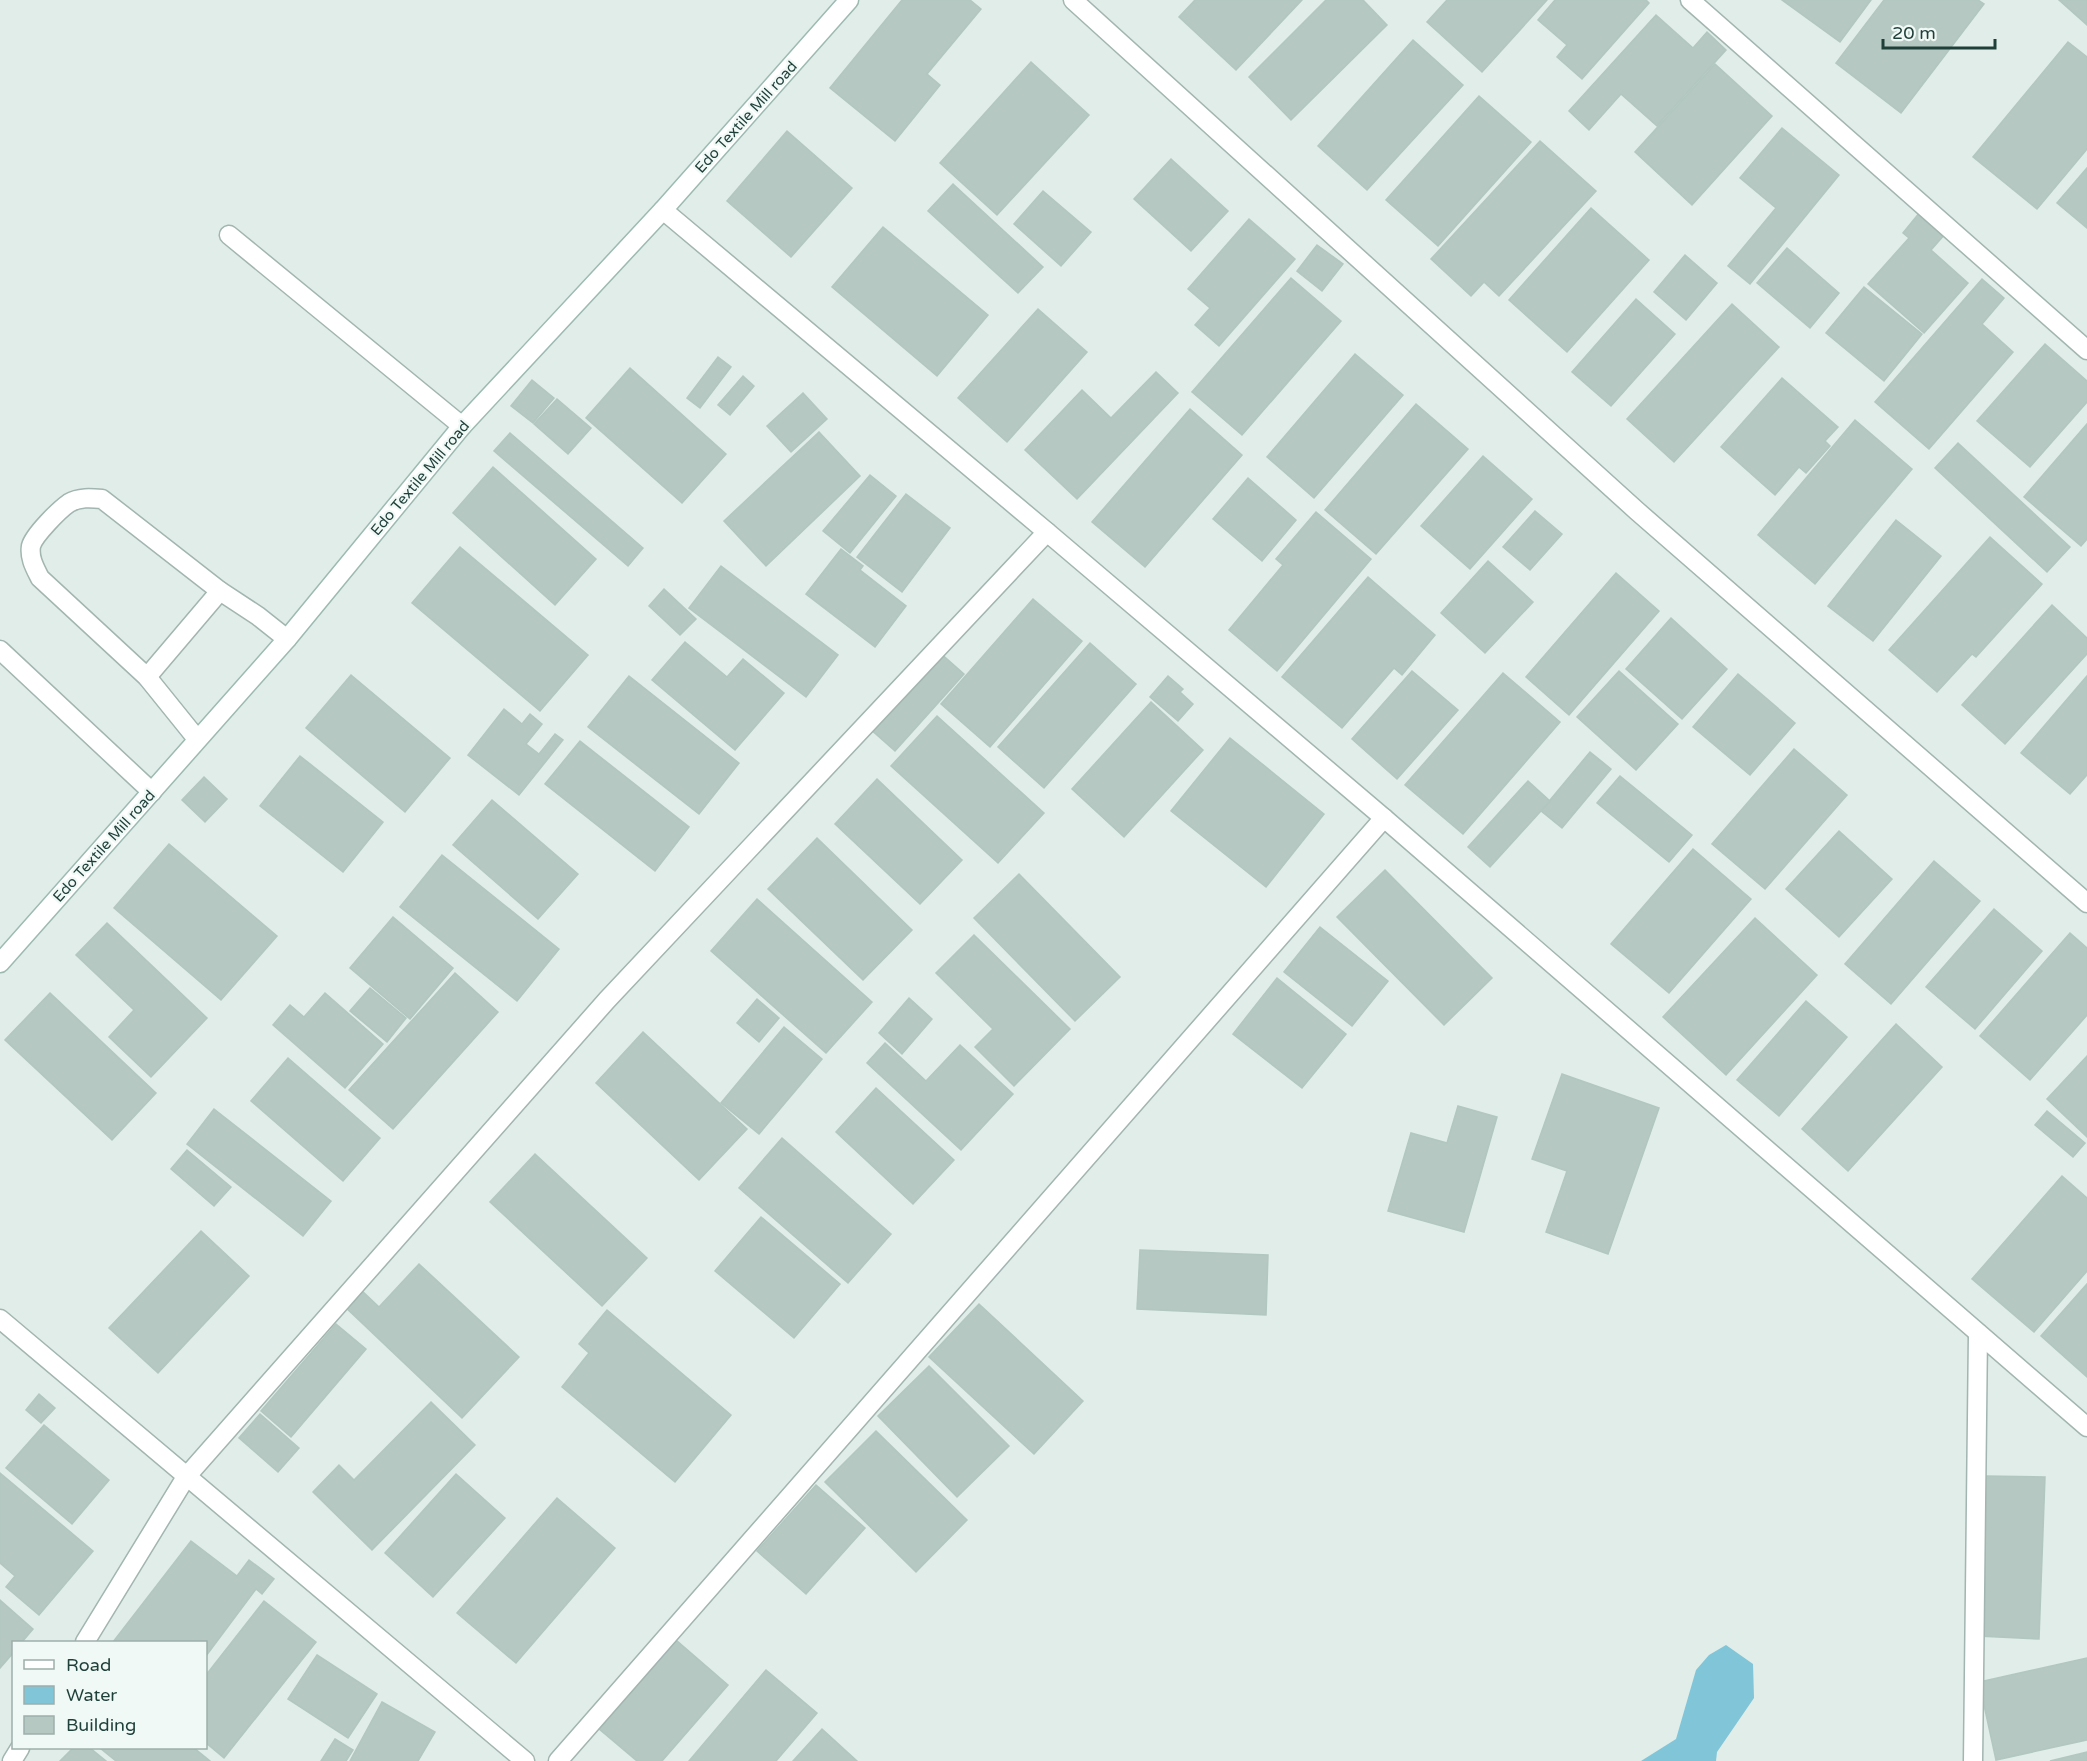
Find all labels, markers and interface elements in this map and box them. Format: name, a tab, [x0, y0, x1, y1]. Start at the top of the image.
scale bar	[1883, 12, 1996, 50]
text: 20 m	[1892, 22, 1936, 44]
street label: Edo Textile Mill road	[691, 57, 801, 177]
street label: Edo Textile Mill road	[367, 417, 473, 539]
street label: Edo Textile Mill road	[49, 786, 159, 906]
legend	[12, 1641, 207, 1749]
text: Road	[66, 1654, 111, 1676]
text: Water	[66, 1684, 117, 1706]
text: Building	[66, 1714, 136, 1736]

